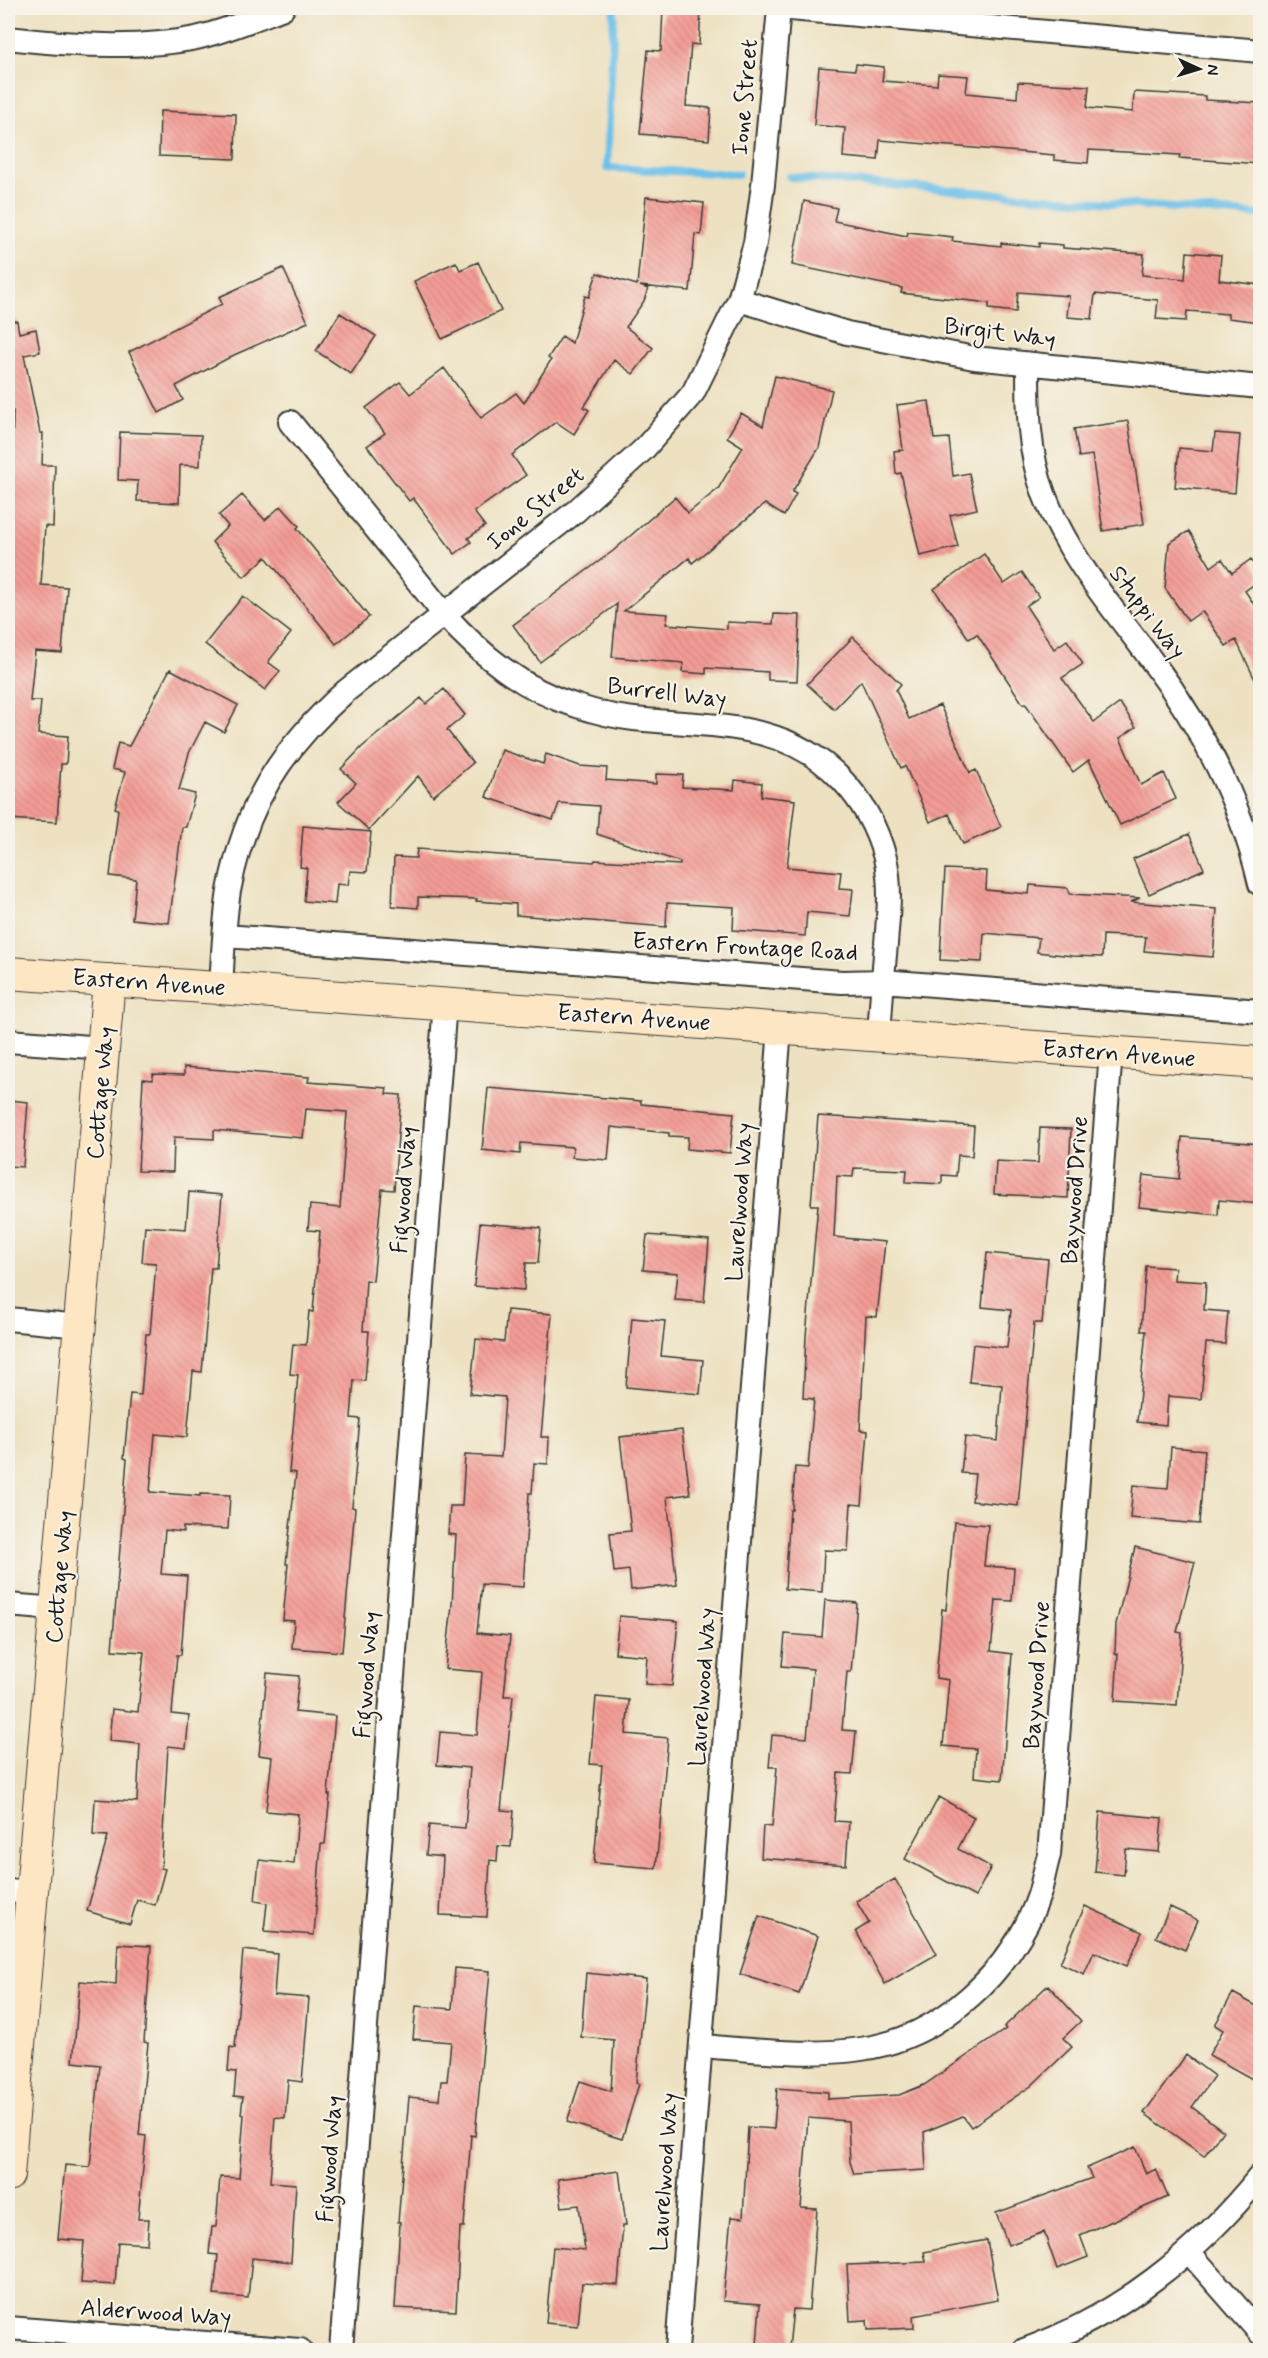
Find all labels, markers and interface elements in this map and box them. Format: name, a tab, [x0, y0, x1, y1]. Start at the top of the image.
street label: Ione Street	[725, 38, 766, 157]
north arrow	[1169, 39, 1229, 99]
text: N	[1202, 64, 1223, 76]
street label: Birgit Way	[942, 311, 1057, 358]
street label: Ione Street	[481, 460, 591, 558]
street label: Stuppi Way	[1101, 560, 1192, 666]
street label: Burrell Way	[605, 671, 728, 716]
street label: Eastern Frontage Road	[631, 926, 859, 971]
street label: Eastern Avenue	[71, 963, 227, 1004]
street label: Eastern Avenue	[556, 998, 712, 1039]
street label: Cottage Way	[80, 1025, 123, 1161]
street label: Eastern Avenue	[1041, 1034, 1197, 1075]
street label: Baywood Drive	[1055, 1115, 1096, 1265]
street label: Laurelwood Way	[719, 1122, 762, 1283]
street label: Figwood Way	[385, 1125, 427, 1255]
street label: Cottage Way	[39, 1509, 82, 1645]
street label: Baywood Drive	[1017, 1600, 1058, 1750]
street label: Laurelwood Way	[682, 1607, 725, 1768]
street label: Figwood Way	[348, 1610, 390, 1740]
street label: Laurelwood Way	[644, 2092, 687, 2253]
street label: Figwood Way	[311, 2094, 353, 2224]
street label: Alderwood Way	[79, 2293, 232, 2334]

